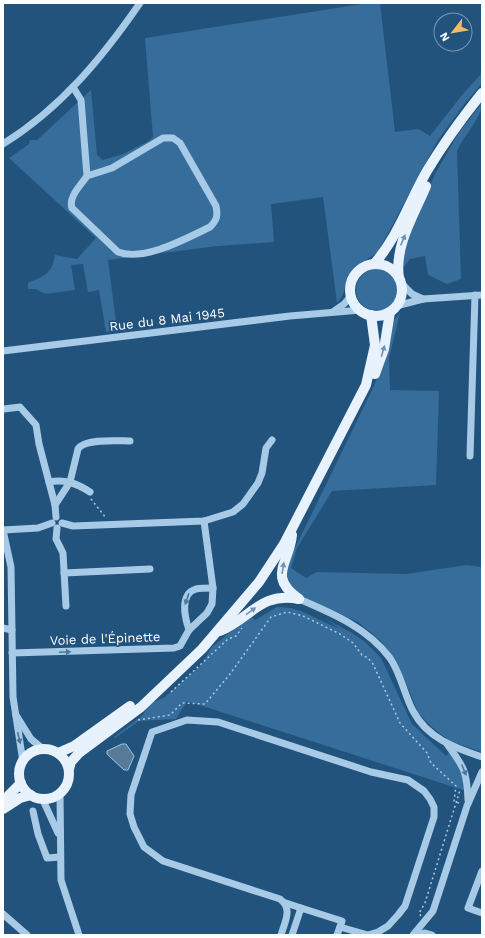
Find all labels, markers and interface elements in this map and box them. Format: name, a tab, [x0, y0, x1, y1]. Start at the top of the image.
north arrow	[433, 12, 473, 52]
text: N	[437, 30, 453, 44]
one-way arrow	[401, 234, 407, 246]
street label: Rue du 8 Mai 1945	[109, 305, 226, 334]
one-way arrow	[380, 344, 386, 356]
one-way arrow	[280, 561, 286, 574]
one-way arrow	[184, 594, 190, 606]
one-way arrow	[246, 607, 256, 615]
street label: Voie de l'Épinette	[49, 628, 161, 648]
one-way arrow	[59, 648, 71, 655]
one-way arrow	[17, 732, 23, 745]
one-way arrow	[461, 765, 467, 776]

